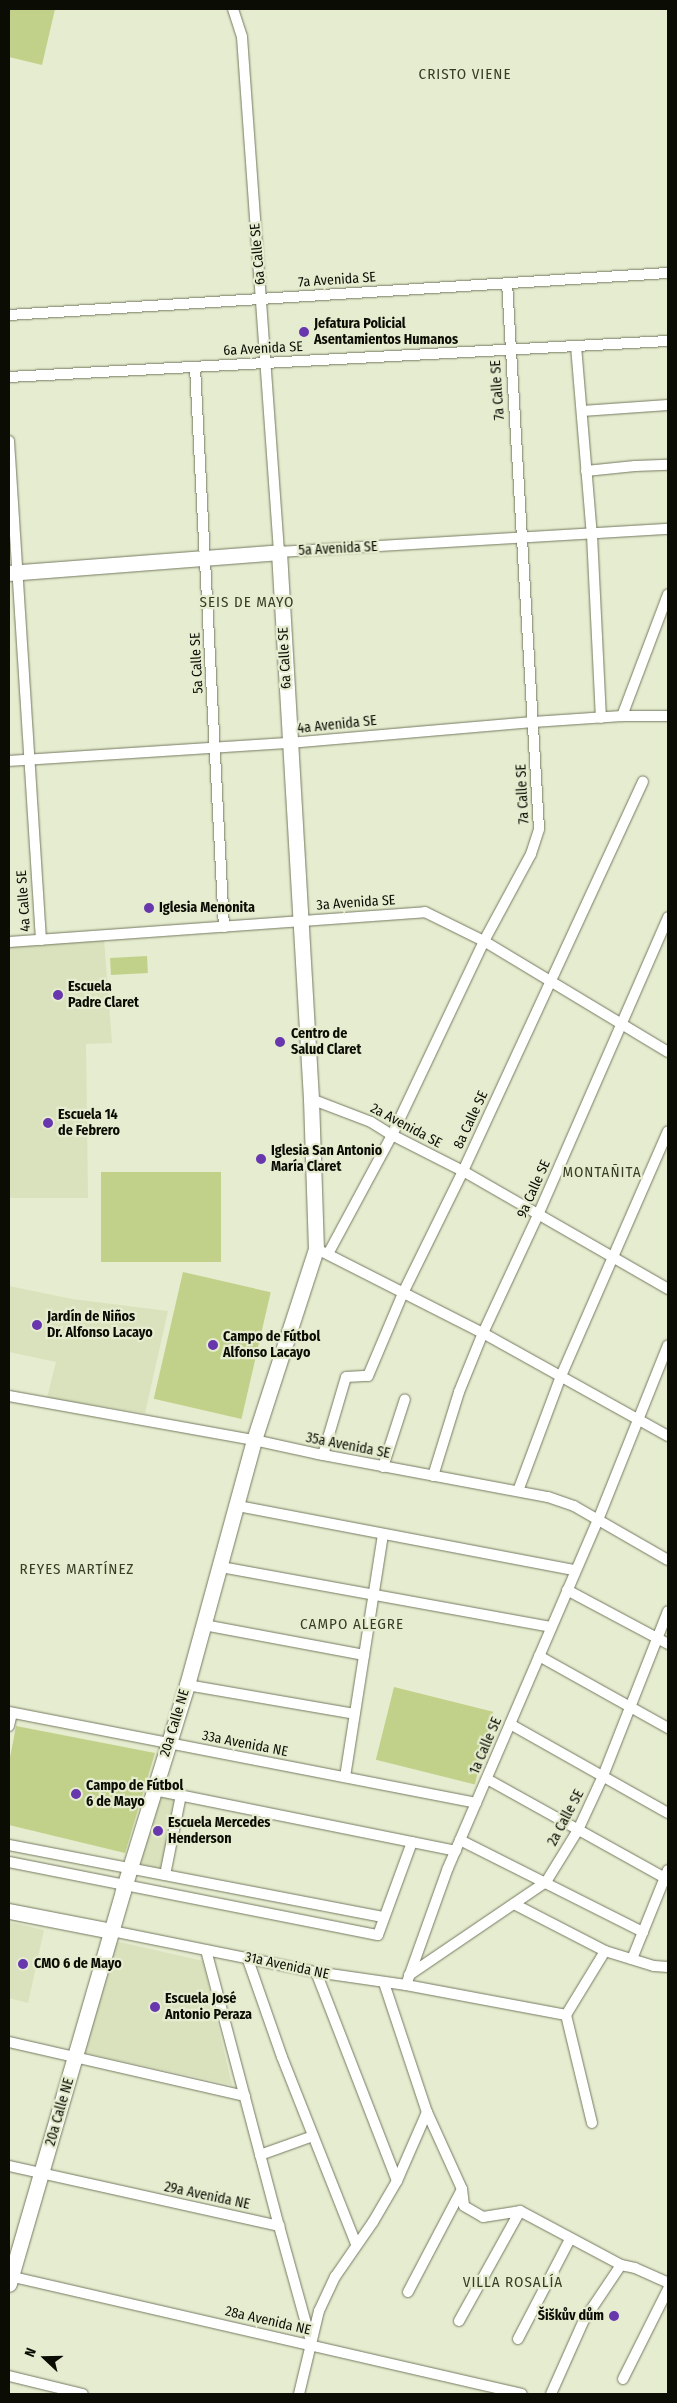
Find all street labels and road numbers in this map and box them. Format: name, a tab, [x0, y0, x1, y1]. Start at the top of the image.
street label: 6a Calle SE	[247, 222, 269, 286]
street label: 7a Avenida SE	[298, 269, 376, 291]
street label: 6a Avenida SE	[223, 339, 303, 359]
street label: 7a Calle SE	[488, 359, 508, 421]
street label: 5a Avenida SE	[298, 539, 378, 559]
street label: 6a Calle SE	[275, 627, 295, 689]
street label: 5a Calle SE	[187, 632, 207, 694]
street label: 4a Avenida SE	[297, 712, 377, 738]
street label: 7a Calle SE	[513, 764, 533, 824]
street label: 4a Calle SE	[13, 870, 35, 932]
street label: 3a Avenida SE	[316, 892, 396, 914]
street label: 8a Calle SE	[450, 1088, 492, 1152]
street label: 2a Avenida SE	[367, 1100, 445, 1152]
street label: 9a Calle SE	[514, 1157, 554, 1221]
street label: 35a Avenida SE	[304, 1430, 392, 1462]
street label: 20a Calle NE	[157, 1687, 193, 1759]
street label: 1a Calle SE	[466, 1715, 506, 1777]
street label: 33a Avenida NE	[201, 1727, 289, 1761]
street label: 2a Calle SE	[544, 1787, 588, 1849]
street label: 31a Avenida NE	[243, 1949, 331, 1983]
street label: 20a Calle NE	[42, 2076, 78, 2148]
street label: 29a Avenida NE	[163, 2179, 251, 2213]
street label: 28a Avenida NE	[224, 2303, 312, 2339]

